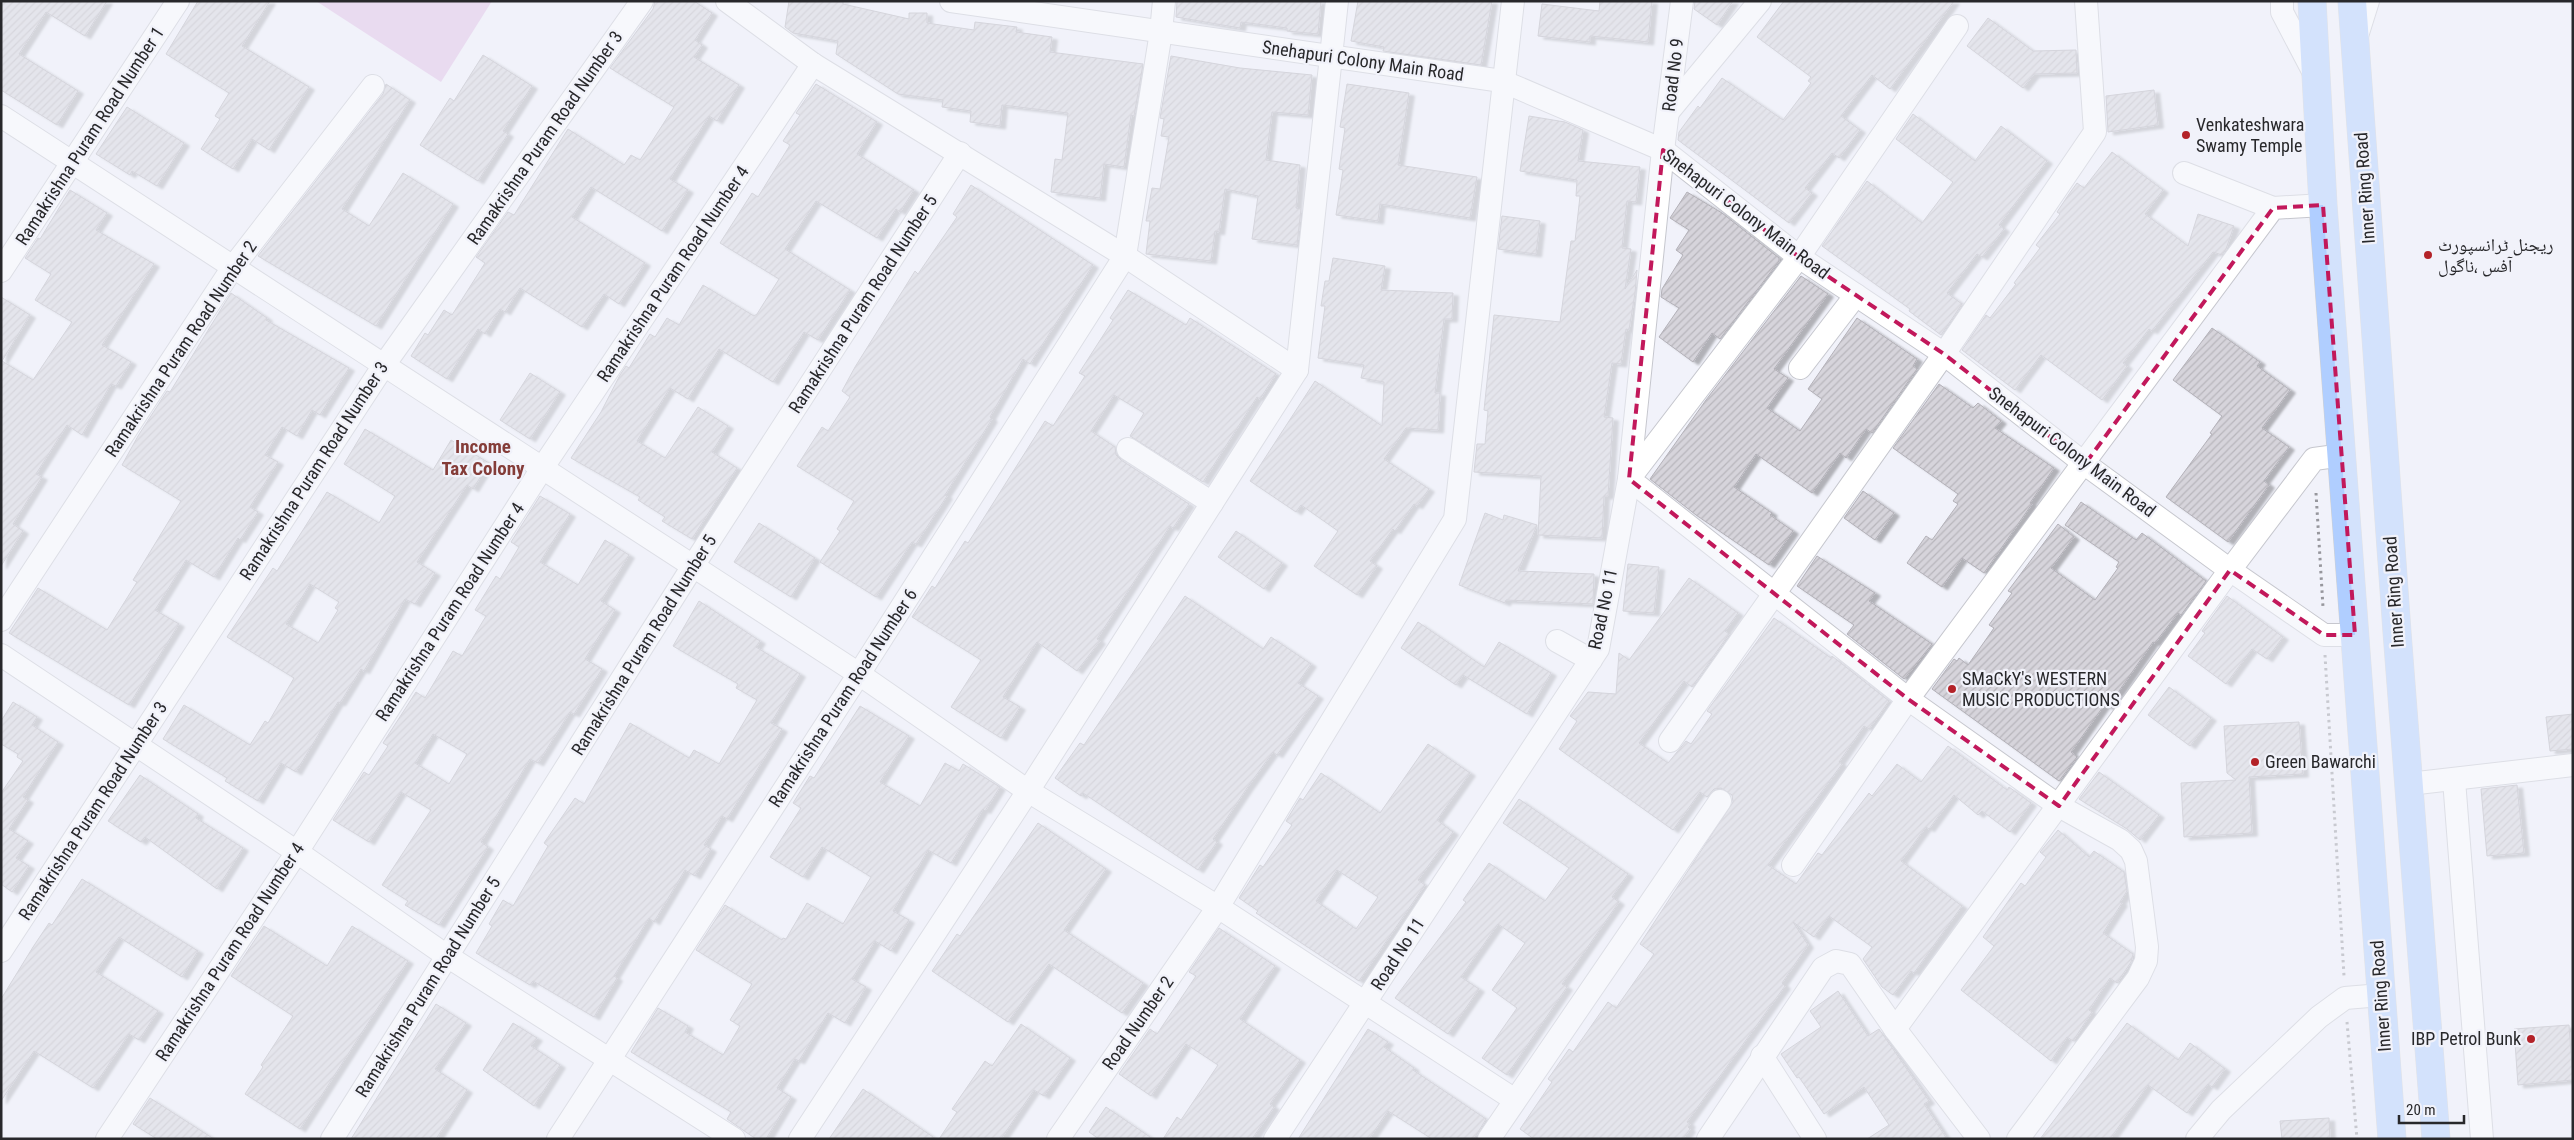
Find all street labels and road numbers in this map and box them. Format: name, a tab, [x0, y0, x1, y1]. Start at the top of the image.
street label: Ramakrishna Puram Road Number 1	[11, 23, 168, 249]
street label: Ramakrishna Puram Road Number 3	[463, 27, 627, 249]
street label: Snehapuri Colony Main Road	[1261, 36, 1465, 85]
street label: Road No 9	[1658, 37, 1687, 113]
street label: Inner Ring Road	[2350, 132, 2379, 244]
street label: Snehapuri Colony Main Road	[1659, 144, 1834, 283]
street label: Ramakrishna Puram Road Number 4	[592, 162, 753, 386]
street label: Ramakrishna Puram Road Number 5	[784, 191, 941, 417]
street label: Ramakrishna Puram Road Number 2	[100, 237, 261, 461]
street label: Ramakrishna Puram Road Number 3	[235, 358, 392, 584]
street label: Snehapuri Colony Main Road	[1985, 382, 2160, 521]
street label: Ramakrishna Puram Road Number 4	[371, 499, 528, 725]
street label: Ramakrishna Puram Road Number 5	[567, 530, 720, 759]
street label: Inner Ring Road	[2379, 536, 2408, 648]
street label: Road No 11	[1584, 566, 1621, 651]
street label: Ramakrishna Puram Road Number 6	[764, 585, 921, 811]
street label: Ramakrishna Puram Road Number 3	[14, 698, 171, 924]
street label: Ramakrishna Puram Road Number 4	[151, 839, 308, 1065]
street label: Ramakrishna Puram Road Number 5	[351, 872, 504, 1101]
street label: Road No 11	[1366, 913, 1429, 994]
street label: Inner Ring Road	[2366, 940, 2395, 1052]
street label: Road Number 2	[1098, 972, 1178, 1074]

